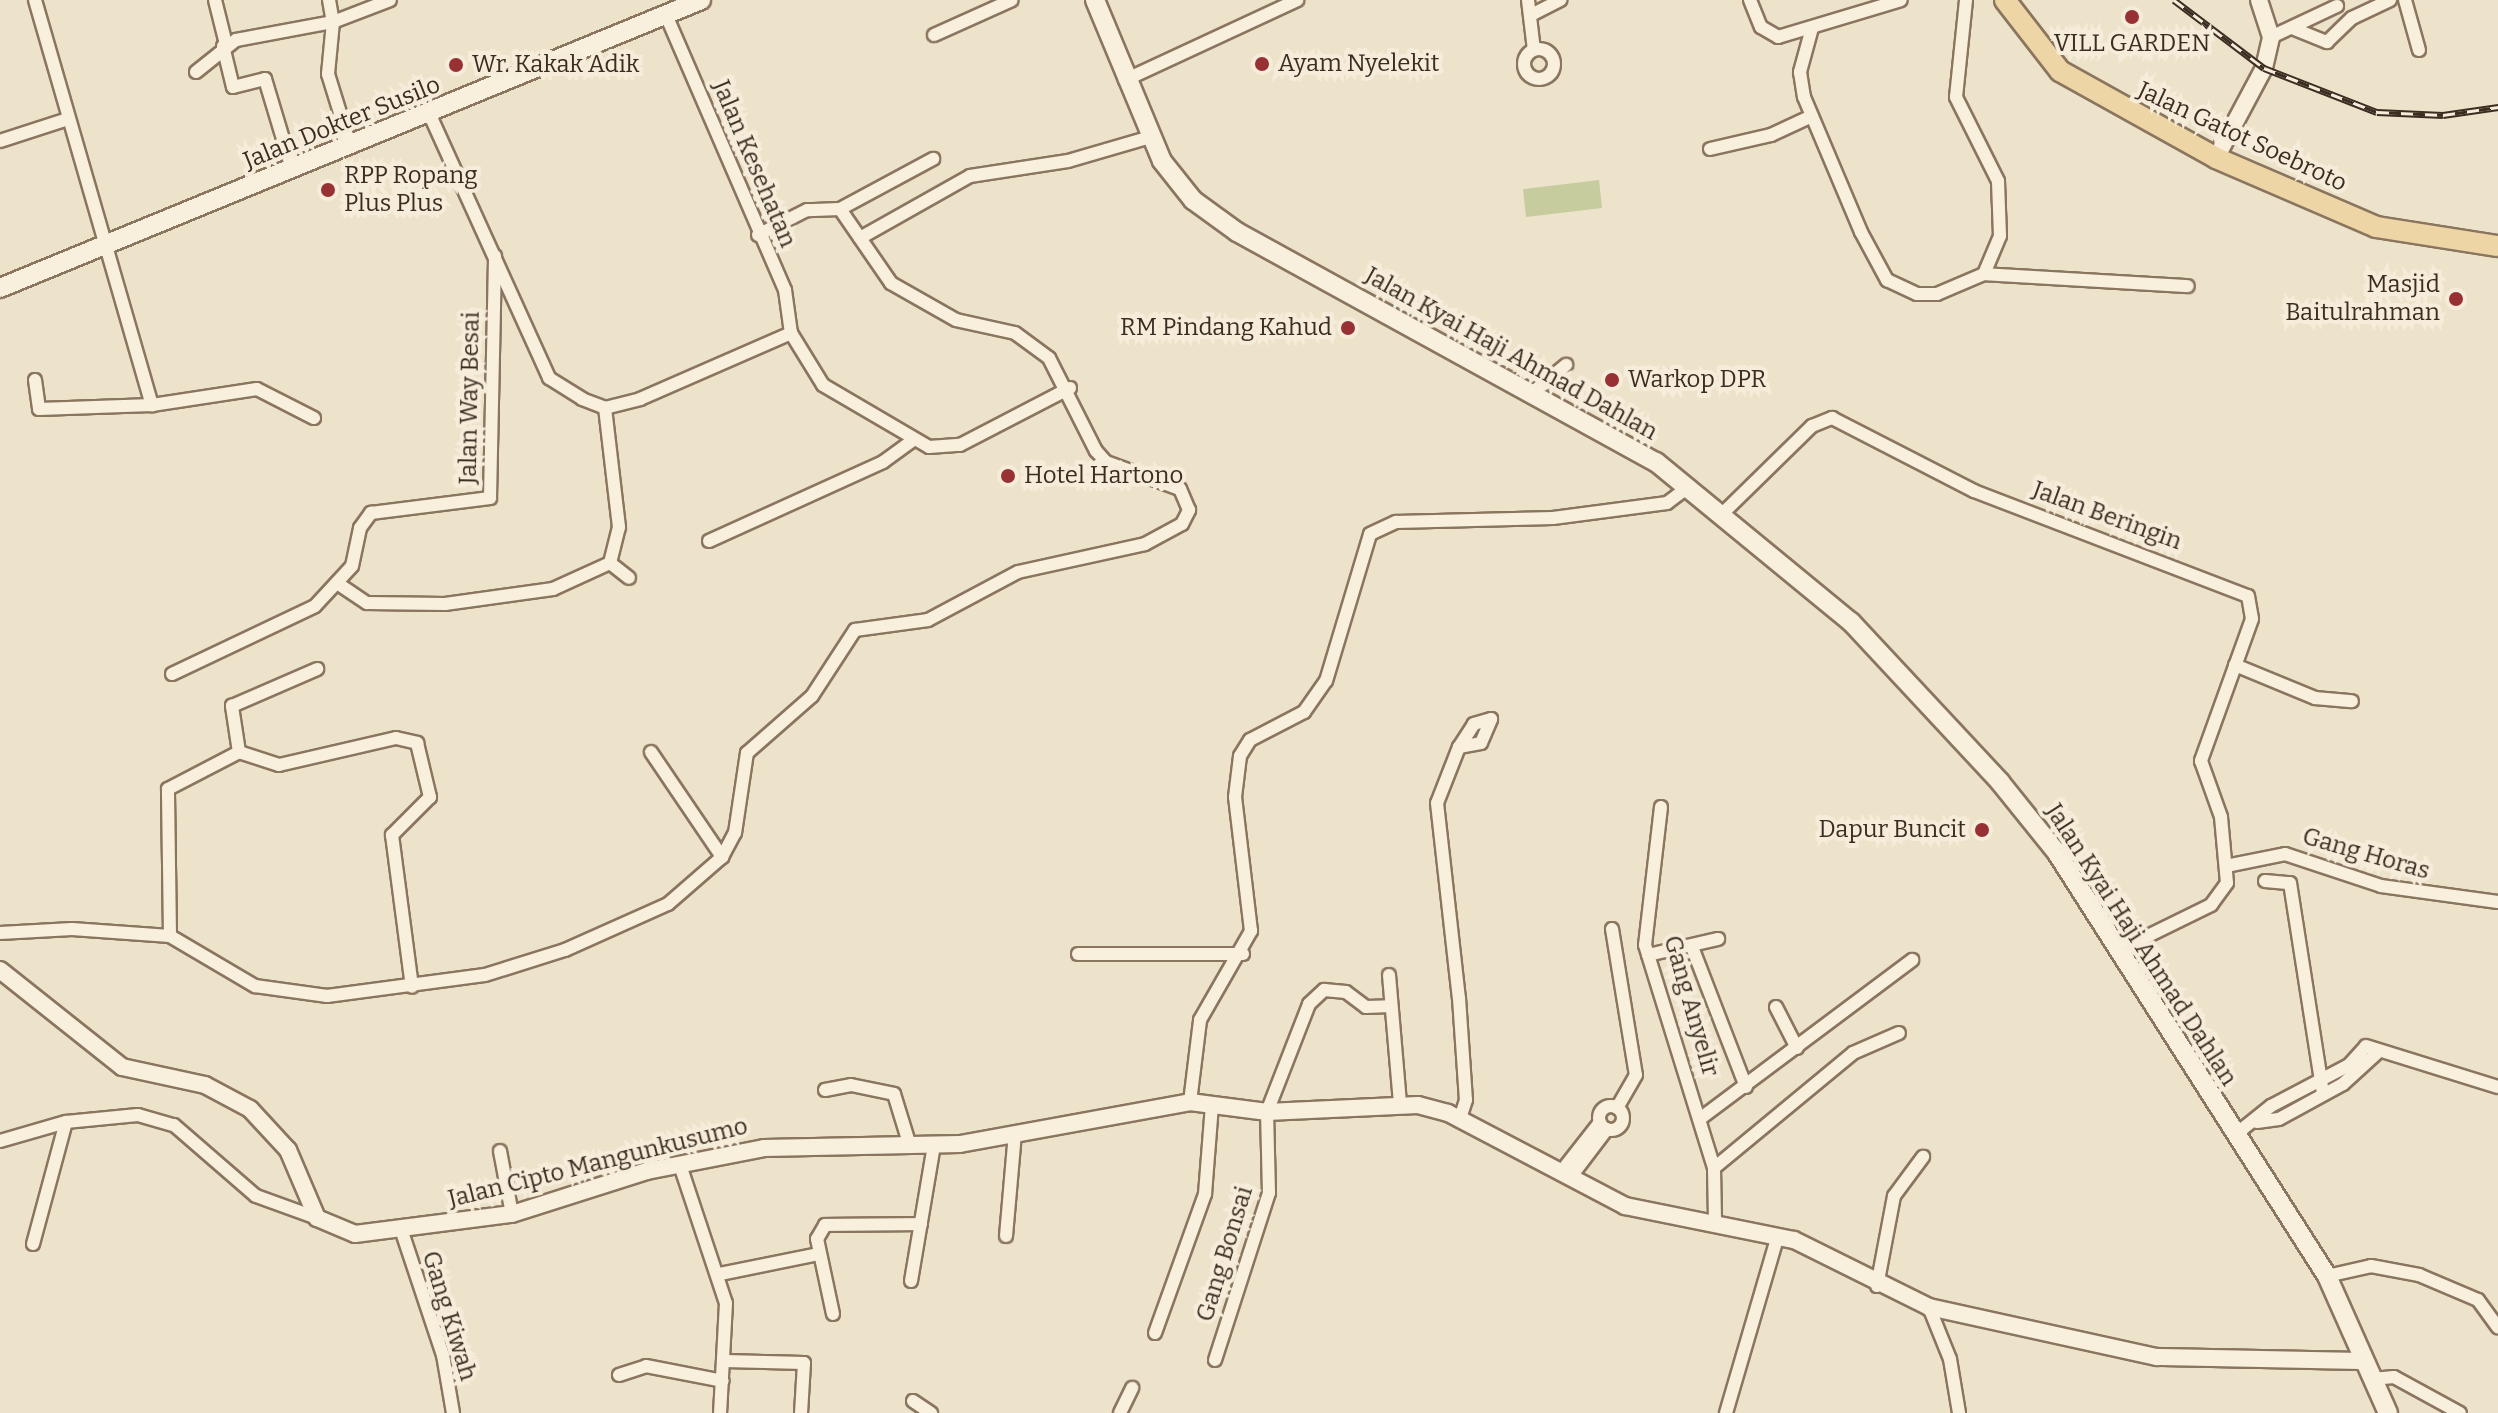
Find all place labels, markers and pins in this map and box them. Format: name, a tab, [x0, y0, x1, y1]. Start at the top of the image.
marker: VILL GARDEN	[2123, 8, 2141, 26]
place label: VILL GARDEN	[2054, 30, 2210, 58]
place label: Ayam Nyelekit	[1278, 50, 1439, 78]
place label: Wr. Kakak Adik	[472, 51, 639, 79]
marker: Ayam Nyelekit	[1253, 55, 1271, 73]
marker: Wr. Kakak Adik	[447, 56, 465, 74]
place label: RPP Ropang Plus Plus	[344, 162, 478, 218]
marker: RPP Ropang Plus Plus	[319, 181, 337, 199]
place label: Masjid Baitulrahman	[2285, 271, 2440, 327]
marker: Masjid Baitulrahman	[2447, 290, 2465, 308]
place label: RM Pindang Kahud	[1120, 314, 1332, 342]
marker: RM Pindang Kahud	[1339, 319, 1357, 337]
place label: Warkop DPR	[1628, 366, 1766, 394]
marker: Warkop DPR	[1603, 371, 1621, 389]
place label: Hotel Hartono	[1024, 462, 1183, 490]
marker: Hotel Hartono	[999, 467, 1017, 485]
place label: Dapur Buncit	[1819, 816, 1966, 844]
marker: Dapur Buncit	[1973, 821, 1991, 839]

